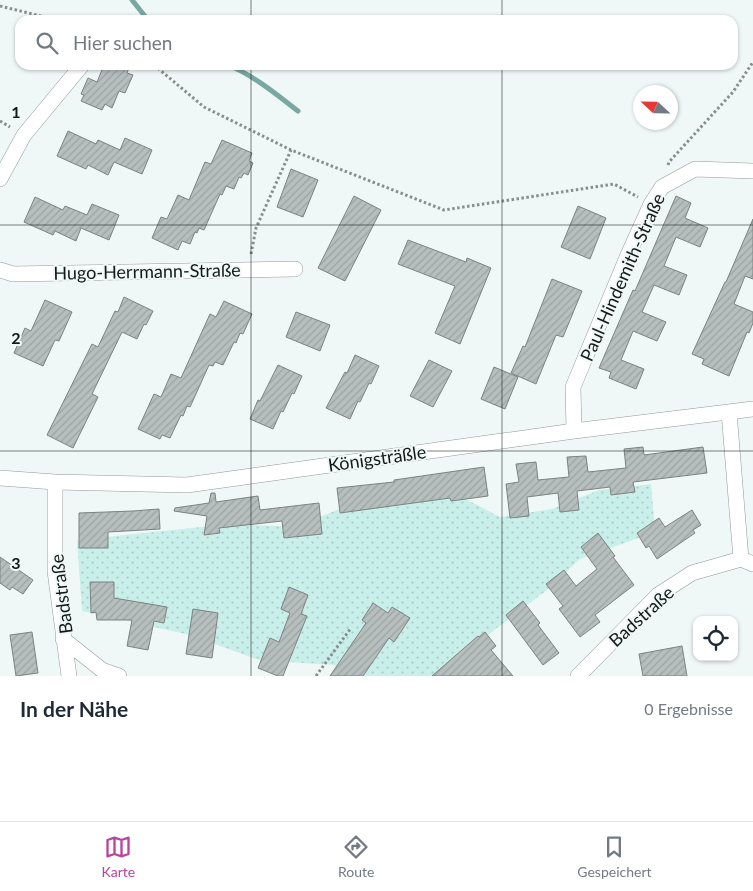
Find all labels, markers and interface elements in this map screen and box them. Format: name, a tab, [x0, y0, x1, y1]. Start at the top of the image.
search box	[15, 15, 738, 70]
icon: search	[33, 29, 61, 57]
text: Hier suchen	[73, 31, 172, 54]
north arrow	[633, 85, 678, 130]
text: 1	[11, 102, 21, 121]
street label: Paul-Hindemith-Straße	[575, 190, 669, 364]
street label: Hugo-Herrmann-Straße	[53, 258, 241, 284]
text: 2	[11, 328, 21, 347]
street label: Königsträßle	[326, 440, 428, 476]
text: 3	[11, 553, 21, 572]
street label: Badstraße	[45, 553, 77, 635]
street label: Badstraße	[604, 581, 678, 651]
map controls	[693, 616, 738, 661]
button: locate	[693, 616, 738, 661]
text: In der Nähe	[20, 696, 128, 721]
text: 0 Ergebnisse	[644, 699, 733, 718]
tab: Karte	[101, 833, 135, 880]
tab: Route	[338, 833, 374, 880]
tab: Gespeichert	[577, 833, 652, 880]

